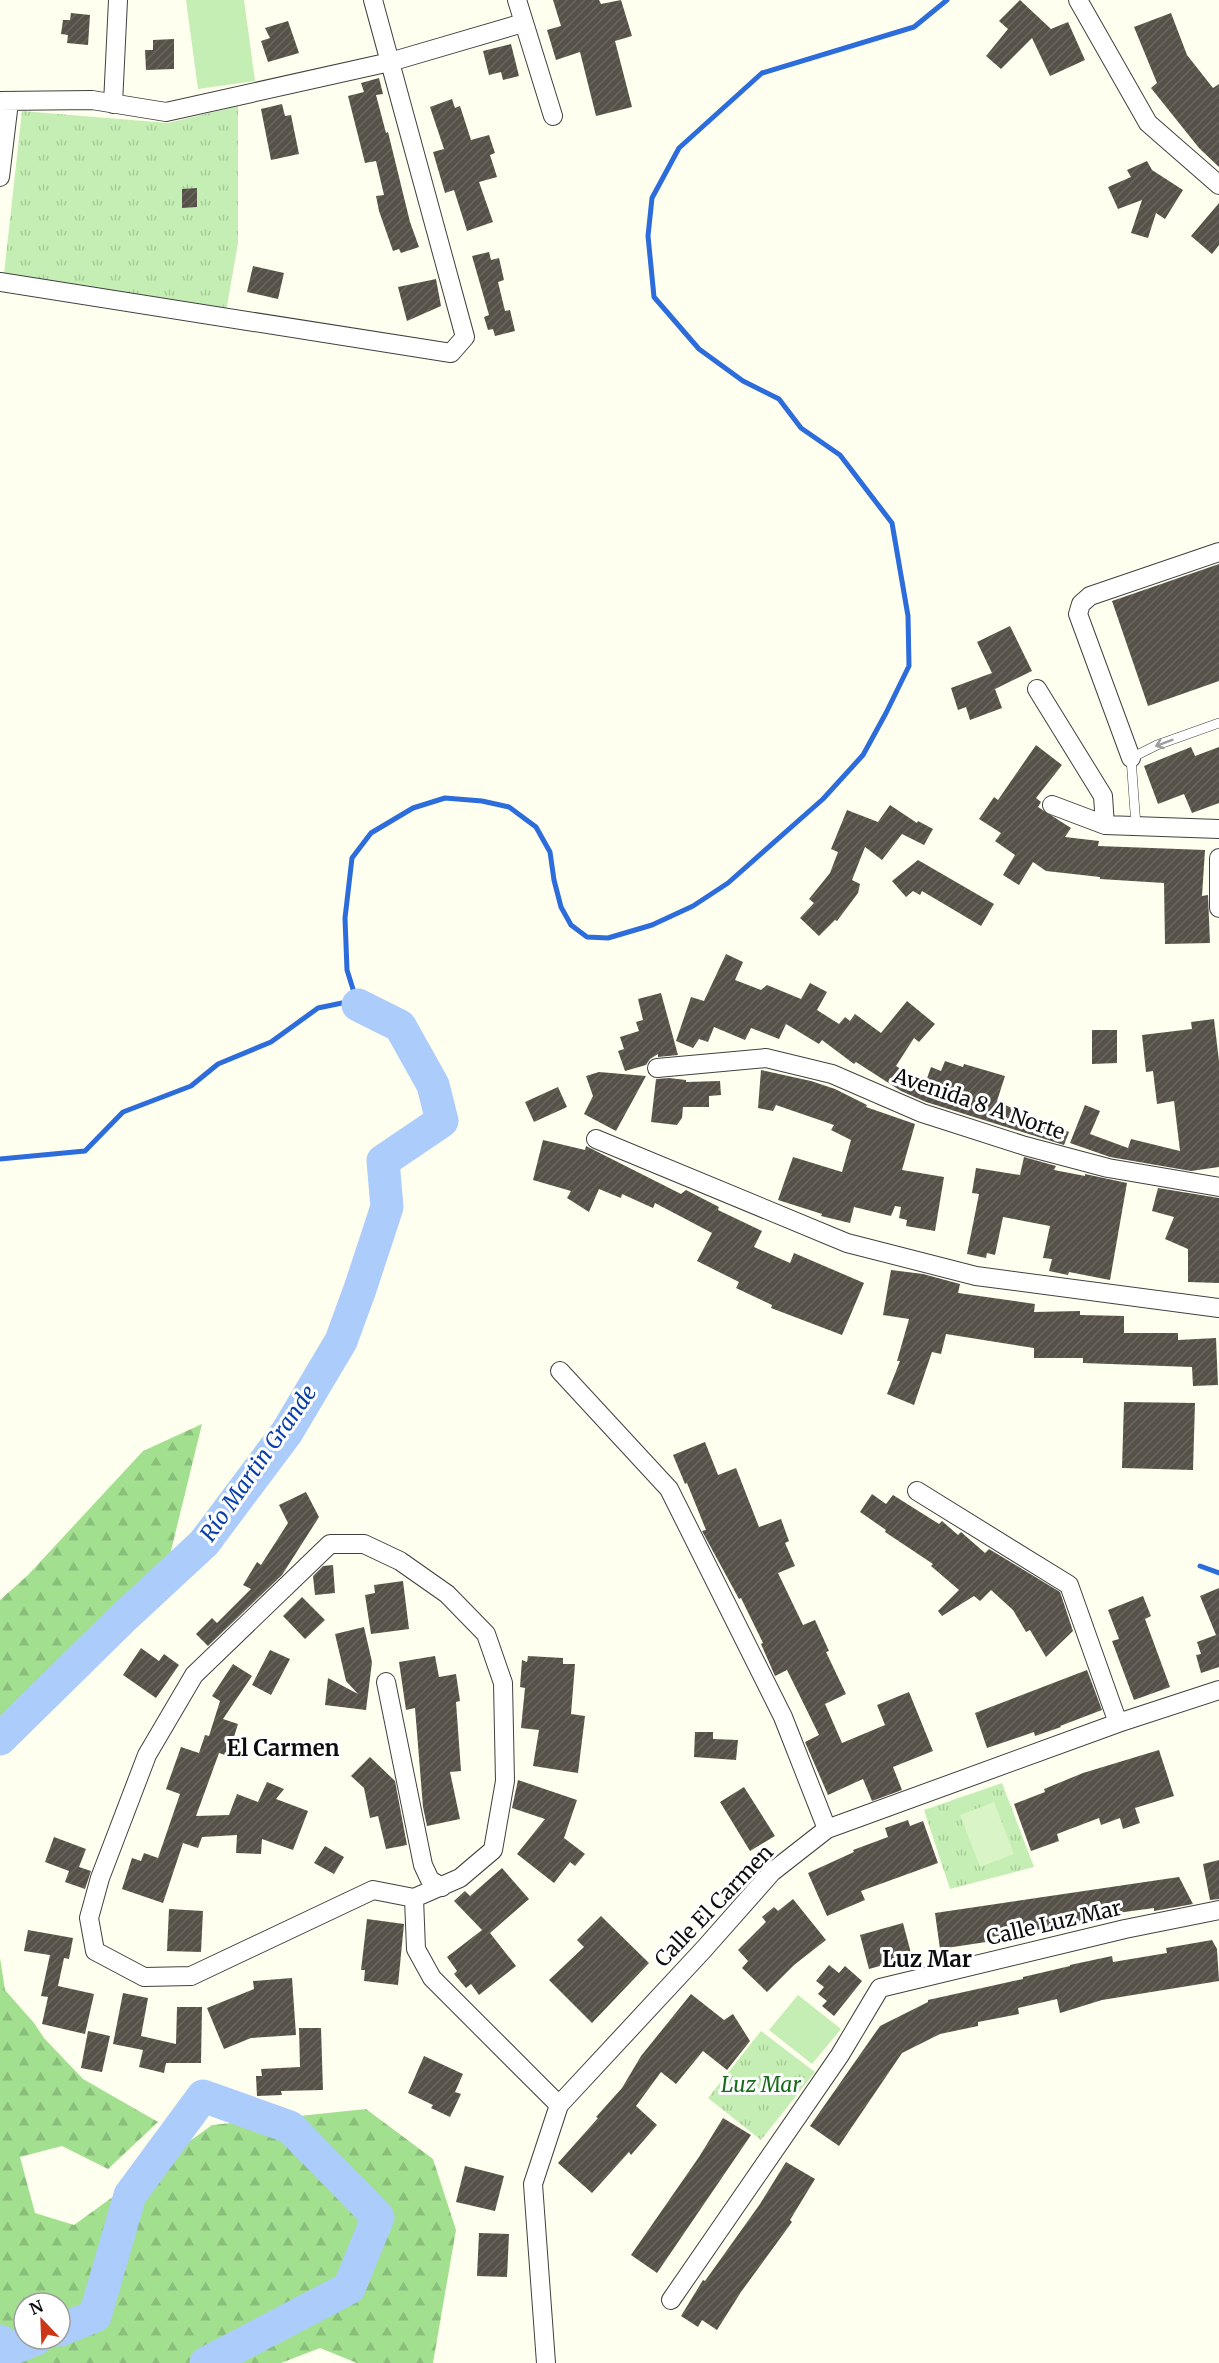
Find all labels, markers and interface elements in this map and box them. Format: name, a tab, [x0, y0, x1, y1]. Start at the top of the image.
one-way arrow	[1155, 738, 1174, 749]
street label: Avenida 8 A Norte	[889, 1061, 1069, 1146]
water label: Río Martin Grande	[194, 1379, 322, 1547]
district label: El Carmen	[227, 1734, 339, 1762]
street label: Calle El Carmen	[649, 1839, 779, 1972]
street label: Calle Luz Mar	[984, 1894, 1124, 1951]
district label: Luz Mar	[882, 1945, 972, 1973]
park label: Luz Mar	[721, 2071, 801, 2098]
north arrow	[12, 2291, 72, 2351]
text: N	[26, 2295, 46, 2319]

